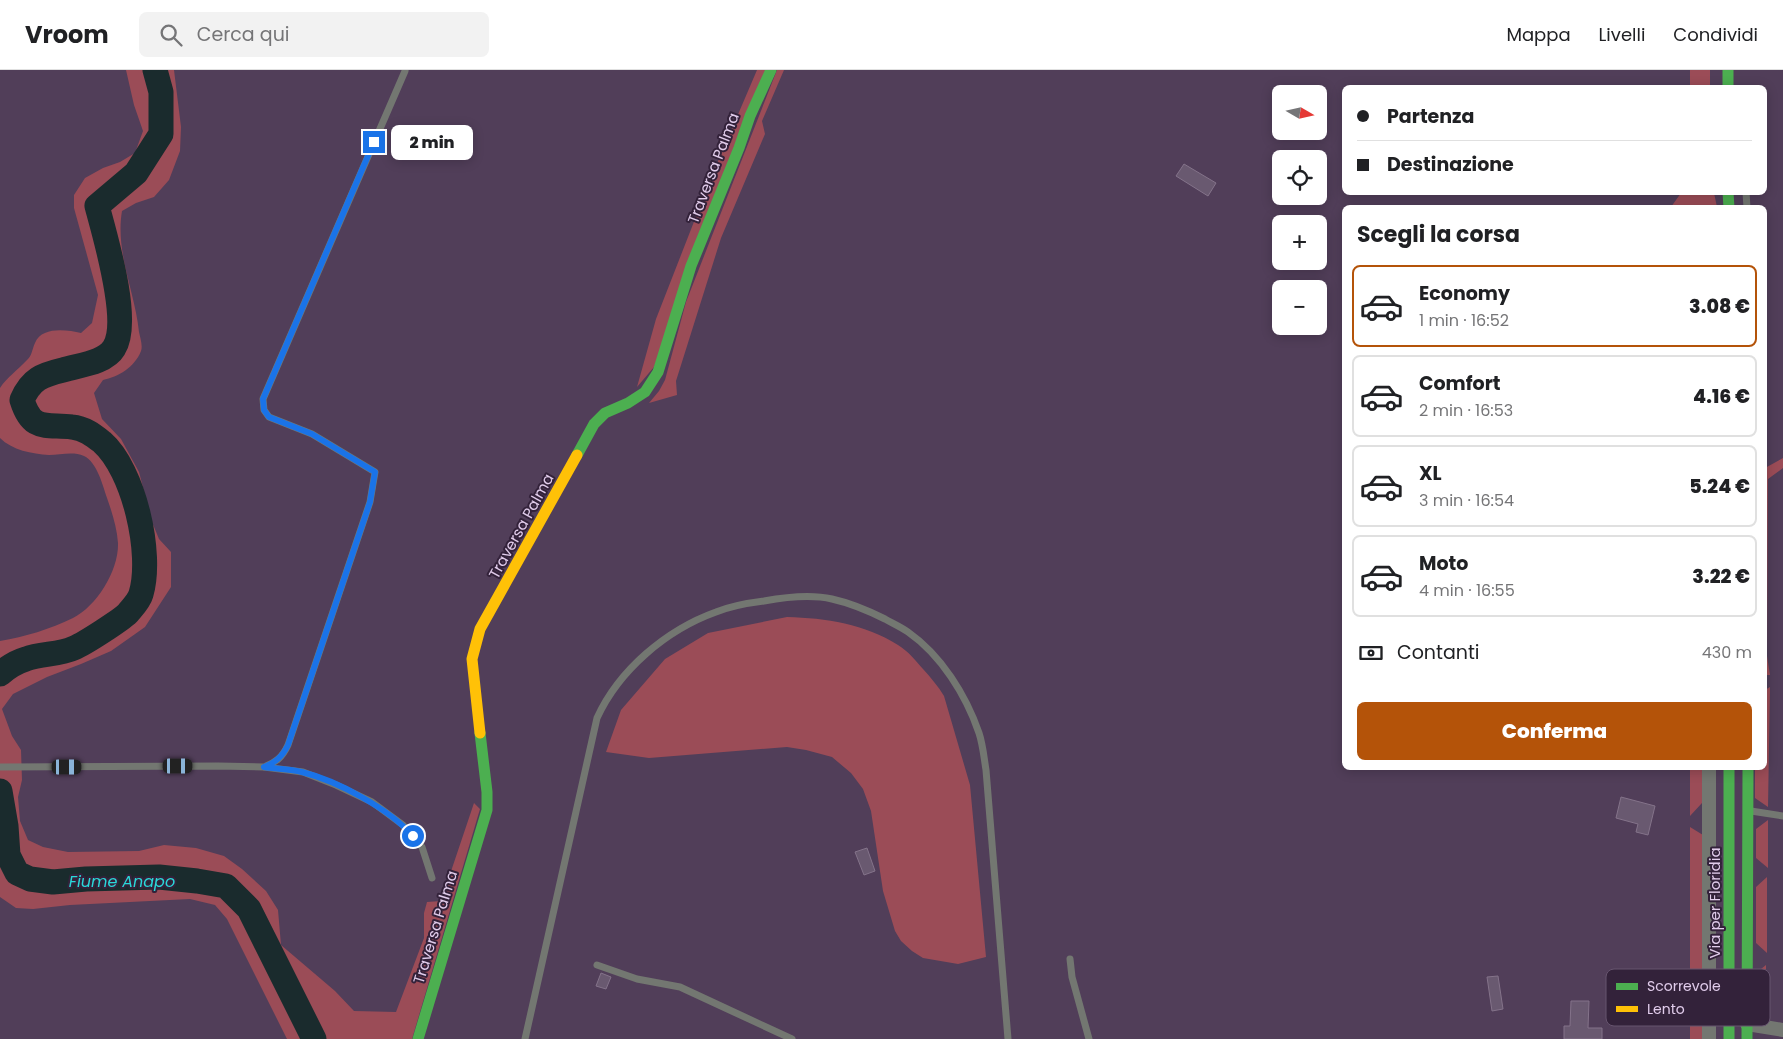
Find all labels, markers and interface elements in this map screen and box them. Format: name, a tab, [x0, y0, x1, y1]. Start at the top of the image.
search box	[139, 12, 489, 57]
text: Vroom	[25, 18, 109, 51]
icon: search	[157, 21, 185, 49]
text: Cerca qui	[197, 21, 289, 48]
text: Mappa	[1506, 22, 1571, 47]
text: Livelli	[1599, 22, 1645, 47]
text: Condividi	[1673, 22, 1758, 47]
north arrow	[1272, 85, 1328, 140]
map controls	[1272, 85, 1327, 335]
text: Partenza	[1387, 103, 1474, 130]
street label: Traversa Palma	[682, 110, 744, 226]
callout: 2 min	[392, 124, 474, 160]
route end	[363, 131, 385, 153]
text: 2 min	[409, 131, 455, 154]
button: locate	[1272, 150, 1327, 205]
text: Destinazione	[1387, 151, 1514, 178]
button: +	[1272, 215, 1327, 270]
text: Scegli la corsa	[1357, 219, 1520, 250]
button: −	[1272, 280, 1327, 335]
text: Economy	[1419, 280, 1510, 307]
icon: car	[1359, 284, 1404, 329]
text: 3.08 €	[1689, 293, 1750, 320]
text: 1 min · 16:52	[1419, 309, 1509, 332]
text: Comfort	[1419, 370, 1501, 397]
icon: car	[1359, 374, 1404, 419]
text: 4.16 €	[1693, 383, 1750, 410]
text: 2 min · 16:53	[1419, 399, 1513, 422]
text: XL	[1419, 460, 1442, 487]
icon: car	[1359, 464, 1404, 509]
street label: Traversa Palma	[483, 470, 559, 582]
text: 5.24 €	[1689, 473, 1750, 500]
text: 3 min · 16:54	[1419, 489, 1514, 512]
text: Moto	[1419, 550, 1468, 577]
icon: car	[1359, 554, 1404, 599]
text: 3.22 €	[1692, 563, 1750, 590]
text: 4 min · 16:55	[1419, 579, 1515, 602]
icon: cash	[1357, 639, 1385, 667]
text: Contanti	[1397, 639, 1480, 666]
text: 430 m	[1702, 641, 1752, 664]
button: Conferma	[1357, 702, 1752, 760]
car	[163, 759, 193, 774]
car	[52, 760, 82, 775]
route start	[402, 825, 424, 847]
street label: Via per Floridia	[1704, 847, 1725, 959]
street label: Traversa Palma	[408, 868, 462, 986]
water label: Fiume Anapo	[69, 870, 175, 893]
legend	[1606, 969, 1770, 1026]
text: Scorrevole	[1647, 976, 1721, 996]
text: Lento	[1647, 999, 1685, 1019]

